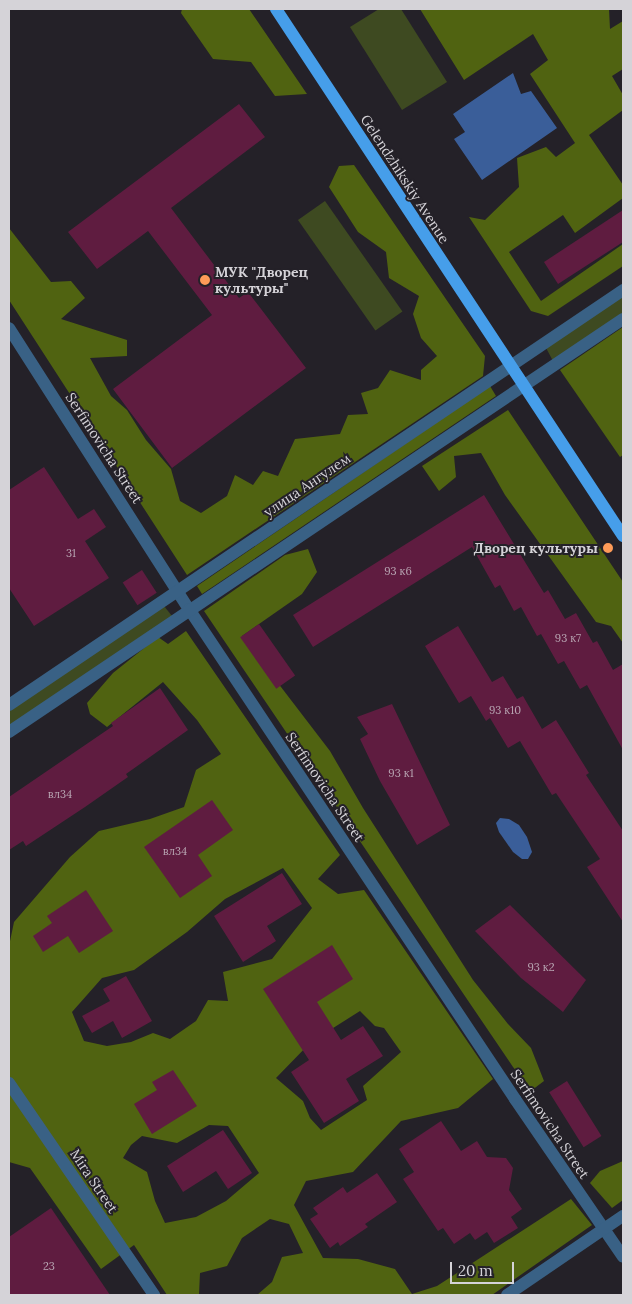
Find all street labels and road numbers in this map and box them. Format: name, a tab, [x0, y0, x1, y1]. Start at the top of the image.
street label: Gelendzhikskiy Avenue	[357, 112, 453, 246]
street label: Serfimovicha Street	[62, 390, 146, 506]
street label: улица Ангулем	[260, 450, 354, 520]
street label: Serfimovicha Street	[282, 729, 368, 845]
street label: Serfimovicha Street	[507, 1066, 593, 1182]
street label: Mira Street	[67, 1146, 121, 1216]

